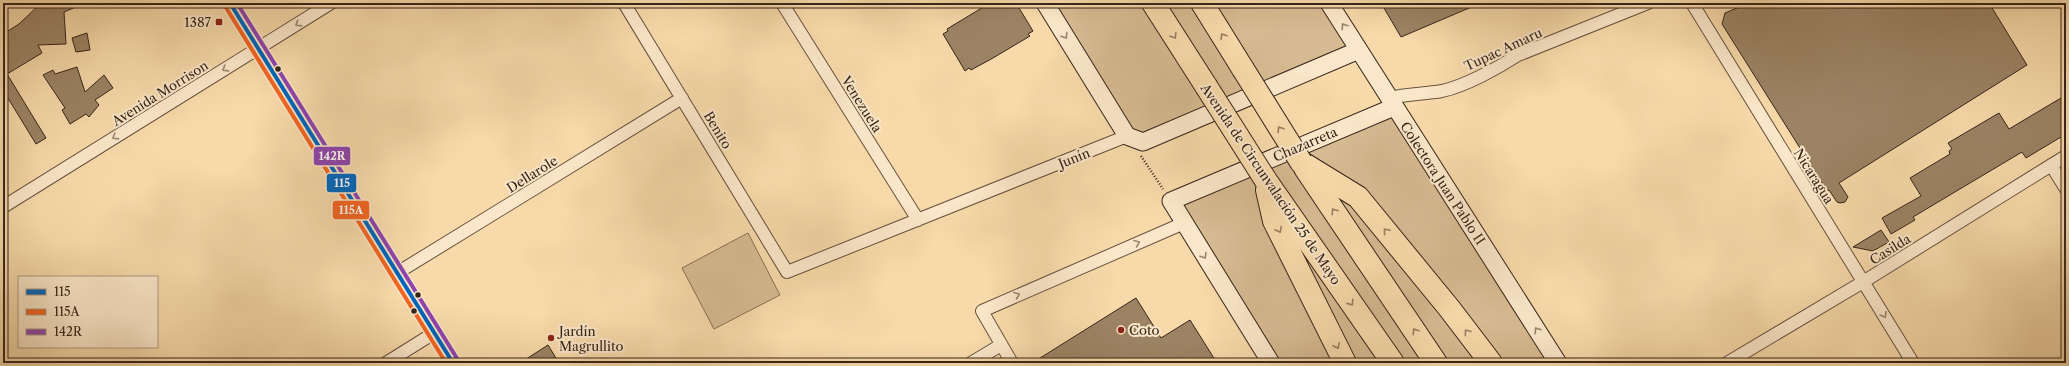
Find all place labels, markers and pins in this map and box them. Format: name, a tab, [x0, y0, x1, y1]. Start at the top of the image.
place label: 1387	[184, 14, 212, 30]
marker: 1387	[214, 17, 224, 27]
unlabelled marker	[273, 64, 283, 74]
unlabelled marker	[413, 290, 423, 300]
unlabelled marker	[409, 306, 419, 316]
place label: Coto	[1129, 322, 1160, 338]
place label: Jardín Magrullito	[557, 323, 623, 354]
marker: Coto	[1116, 325, 1126, 335]
marker: Jardín Magrullito	[546, 333, 556, 343]

